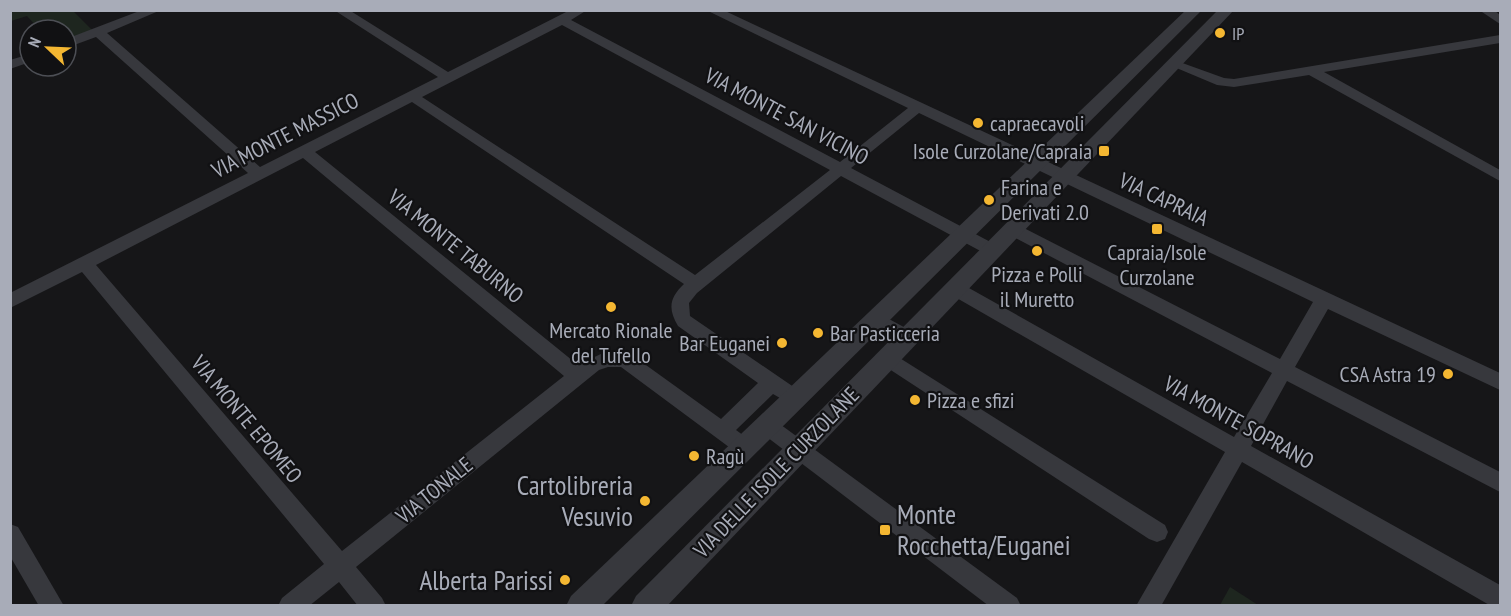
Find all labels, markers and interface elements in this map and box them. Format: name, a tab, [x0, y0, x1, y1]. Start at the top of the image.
north arrow	[18, 18, 78, 78]
place label: IP	[1232, 22, 1244, 45]
marker: IP	[1213, 26, 1227, 40]
text: N	[23, 34, 45, 50]
street label: VIA MONTE SAN VICINO	[699, 61, 874, 171]
street label: VIA MONTE MASSICO	[206, 86, 363, 185]
place label: capraecavoli	[990, 109, 1085, 137]
marker: capraecavoli	[971, 116, 985, 130]
place label: Isole Curzolane/Capraia	[913, 137, 1092, 165]
marker: Isole Curzolane/Capraia	[1097, 144, 1111, 158]
street label: VIA CAPRAIA	[1114, 166, 1214, 232]
place label: Farina e Derivati 2.0	[1001, 173, 1089, 226]
street label: VIA MONTE TABURNO	[382, 182, 529, 309]
marker: Farina e Derivati 2.0	[982, 193, 996, 207]
marker: Capraia/Isole Curzolane	[1150, 222, 1164, 236]
place label: Capraia/Isole Curzolane	[1107, 238, 1207, 291]
marker: Pizza e Polli il Muretto	[1030, 244, 1044, 258]
place label: Pizza e Polli il Muretto	[991, 260, 1083, 313]
marker: Mercato Rionale del Tufello	[604, 300, 618, 314]
place label: Mercato Rionale del Tufello	[549, 316, 673, 369]
place label: Bar Pasticceria	[830, 319, 940, 347]
marker: Bar Pasticceria	[811, 326, 825, 340]
place label: Bar Euganei	[679, 329, 770, 357]
marker: Bar Euganei	[775, 336, 789, 350]
street label: VIA MONTE EPOMEO	[185, 349, 309, 489]
place label: CSA Astra 19	[1340, 360, 1436, 388]
marker: CSA Astra 19	[1441, 367, 1455, 381]
street label: VIA MONTE SOPRANO	[1158, 369, 1319, 475]
street label: VIA DELLE ISOLE CURZOLANE	[686, 381, 865, 564]
place label: Pizza e sfizi	[927, 386, 1015, 414]
marker: Pizza e sfizi	[908, 393, 922, 407]
place label: Ragù	[706, 442, 744, 470]
marker: Ragù	[687, 449, 701, 463]
street label: VIA TONALE	[389, 450, 478, 530]
place label: Cartolibreria Vesuvio	[517, 468, 633, 533]
marker: Cartolibreria Vesuvio	[638, 494, 652, 508]
place label: Monte Rocchetta/Euganei	[897, 497, 1071, 562]
marker: Monte Rocchetta/Euganei	[878, 523, 892, 537]
place label: Alberta Parissi	[419, 563, 553, 597]
marker: Alberta Parissi	[558, 573, 572, 587]

